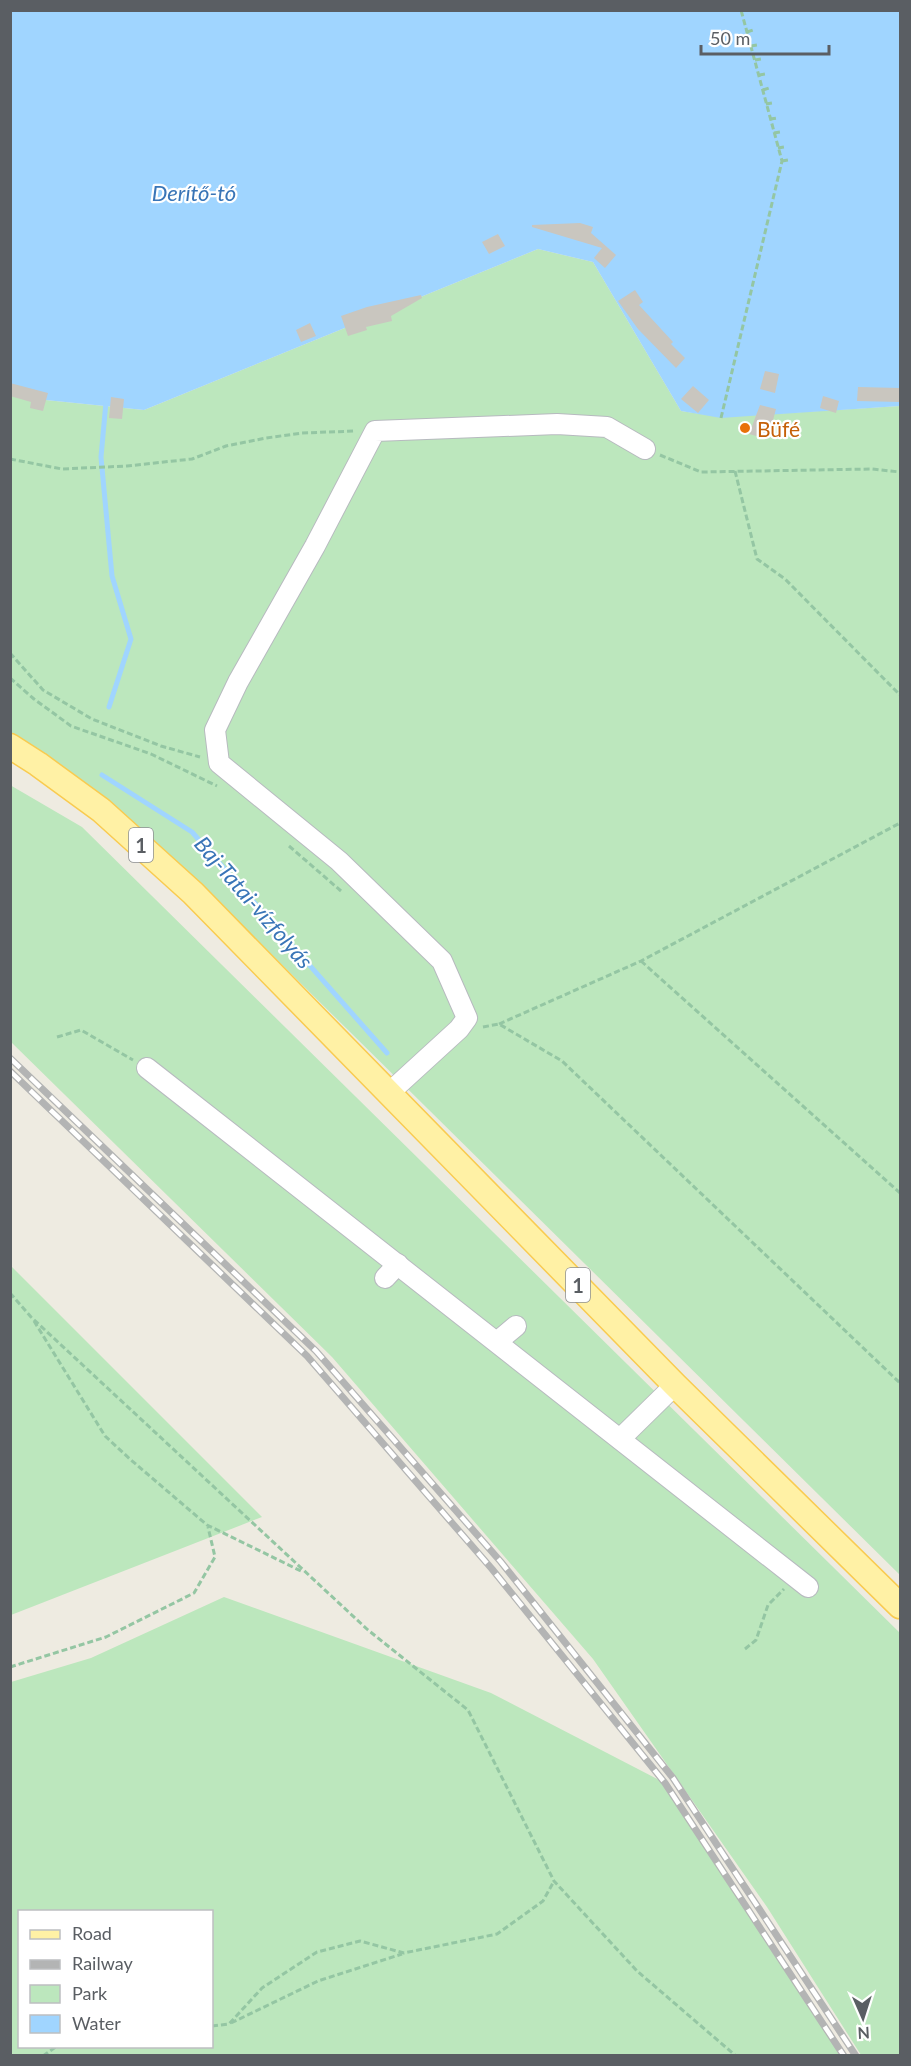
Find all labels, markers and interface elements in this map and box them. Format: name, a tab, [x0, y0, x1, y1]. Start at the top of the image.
scale bar	[701, 18, 828, 56]
text: 50 m	[710, 27, 750, 49]
water label: Derítő-tó	[152, 179, 236, 206]
place label: Büfé	[757, 416, 800, 441]
marker: Büfé	[738, 421, 752, 435]
road number: 1	[129, 828, 153, 862]
water label: Baj-Tatai-vízfolyás	[189, 830, 319, 974]
road number: 1	[566, 1268, 590, 1302]
legend	[18, 1910, 213, 2048]
text: Road	[72, 1922, 112, 1944]
text: Railway	[72, 1952, 133, 1974]
text: Park	[72, 1982, 108, 2004]
north arrow	[833, 1988, 893, 2048]
text: Water	[72, 2012, 121, 2034]
text: N	[857, 2024, 870, 2043]

